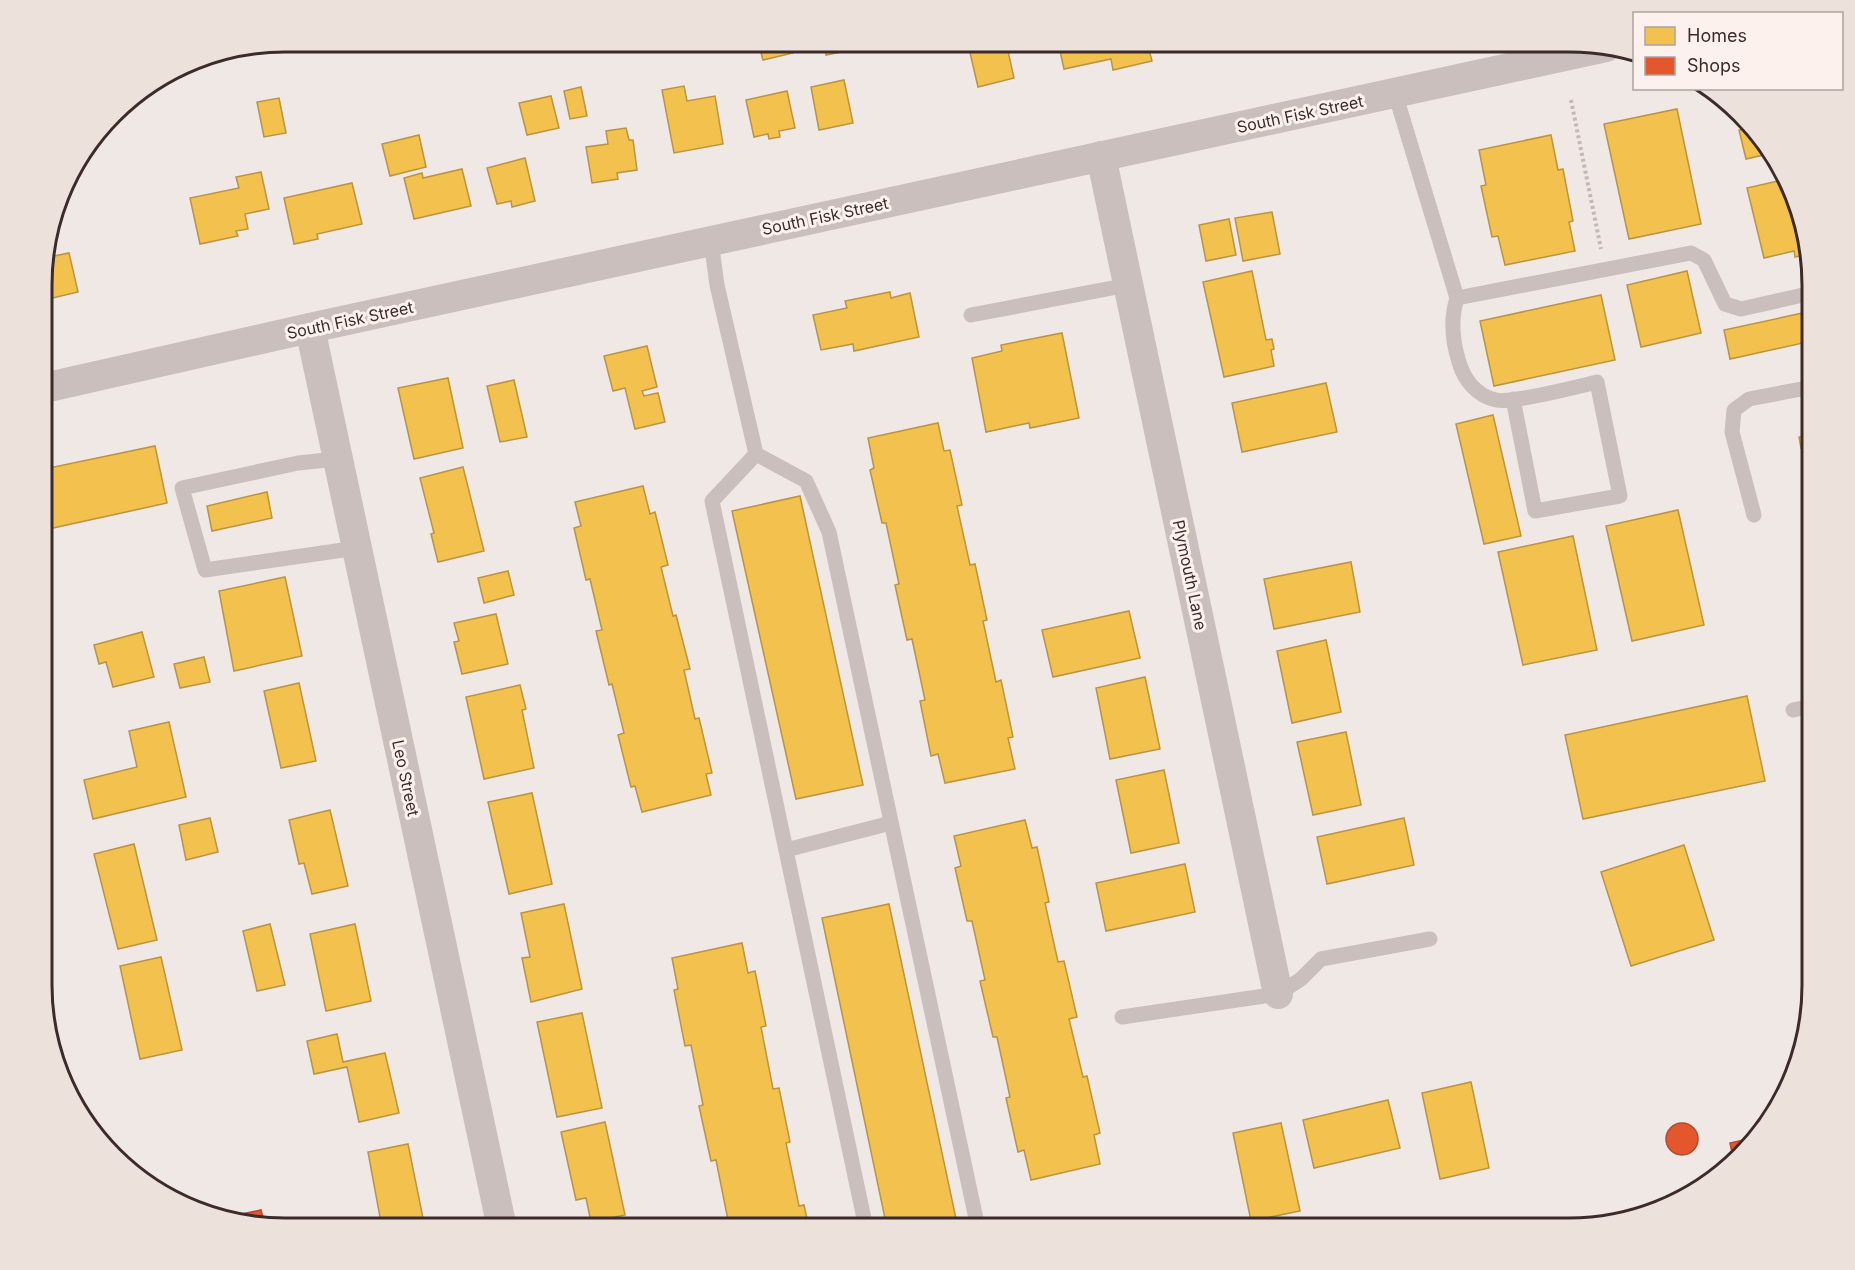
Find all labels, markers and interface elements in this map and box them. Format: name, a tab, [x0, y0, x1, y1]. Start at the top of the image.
legend	[1633, 12, 1843, 90]
text: Homes	[1687, 25, 1747, 46]
text: Shops	[1687, 55, 1741, 76]
street label: South Fisk Street	[1235, 91, 1365, 137]
street label: South Fisk Street	[760, 193, 890, 239]
street label: South Fisk Street	[285, 297, 415, 343]
street label: Plymouth Lane	[1169, 518, 1211, 632]
street label: Leo Street	[388, 738, 424, 818]

